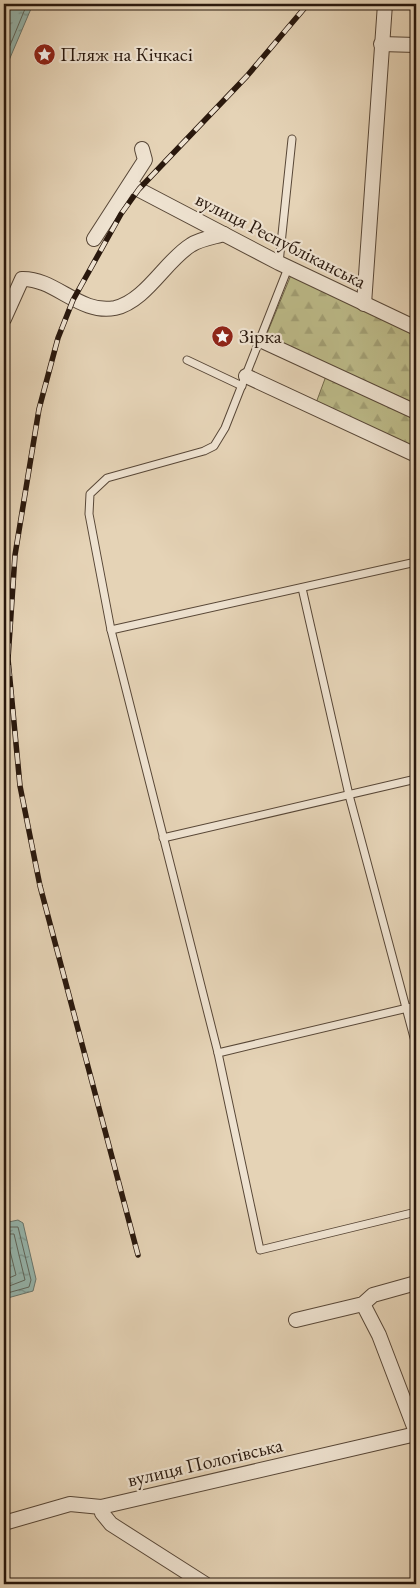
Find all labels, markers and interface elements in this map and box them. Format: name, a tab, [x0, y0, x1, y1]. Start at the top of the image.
place label: Пляж на Кічкасі	[60, 41, 193, 67]
place icon: Пляж на Кічкасі	[32, 42, 56, 66]
street label: вулиця Республіканська	[191, 186, 371, 294]
place label: Зірка	[239, 323, 282, 349]
place icon: Зірка	[211, 324, 235, 348]
street label: вулиця Пологівська	[125, 1431, 285, 1493]

